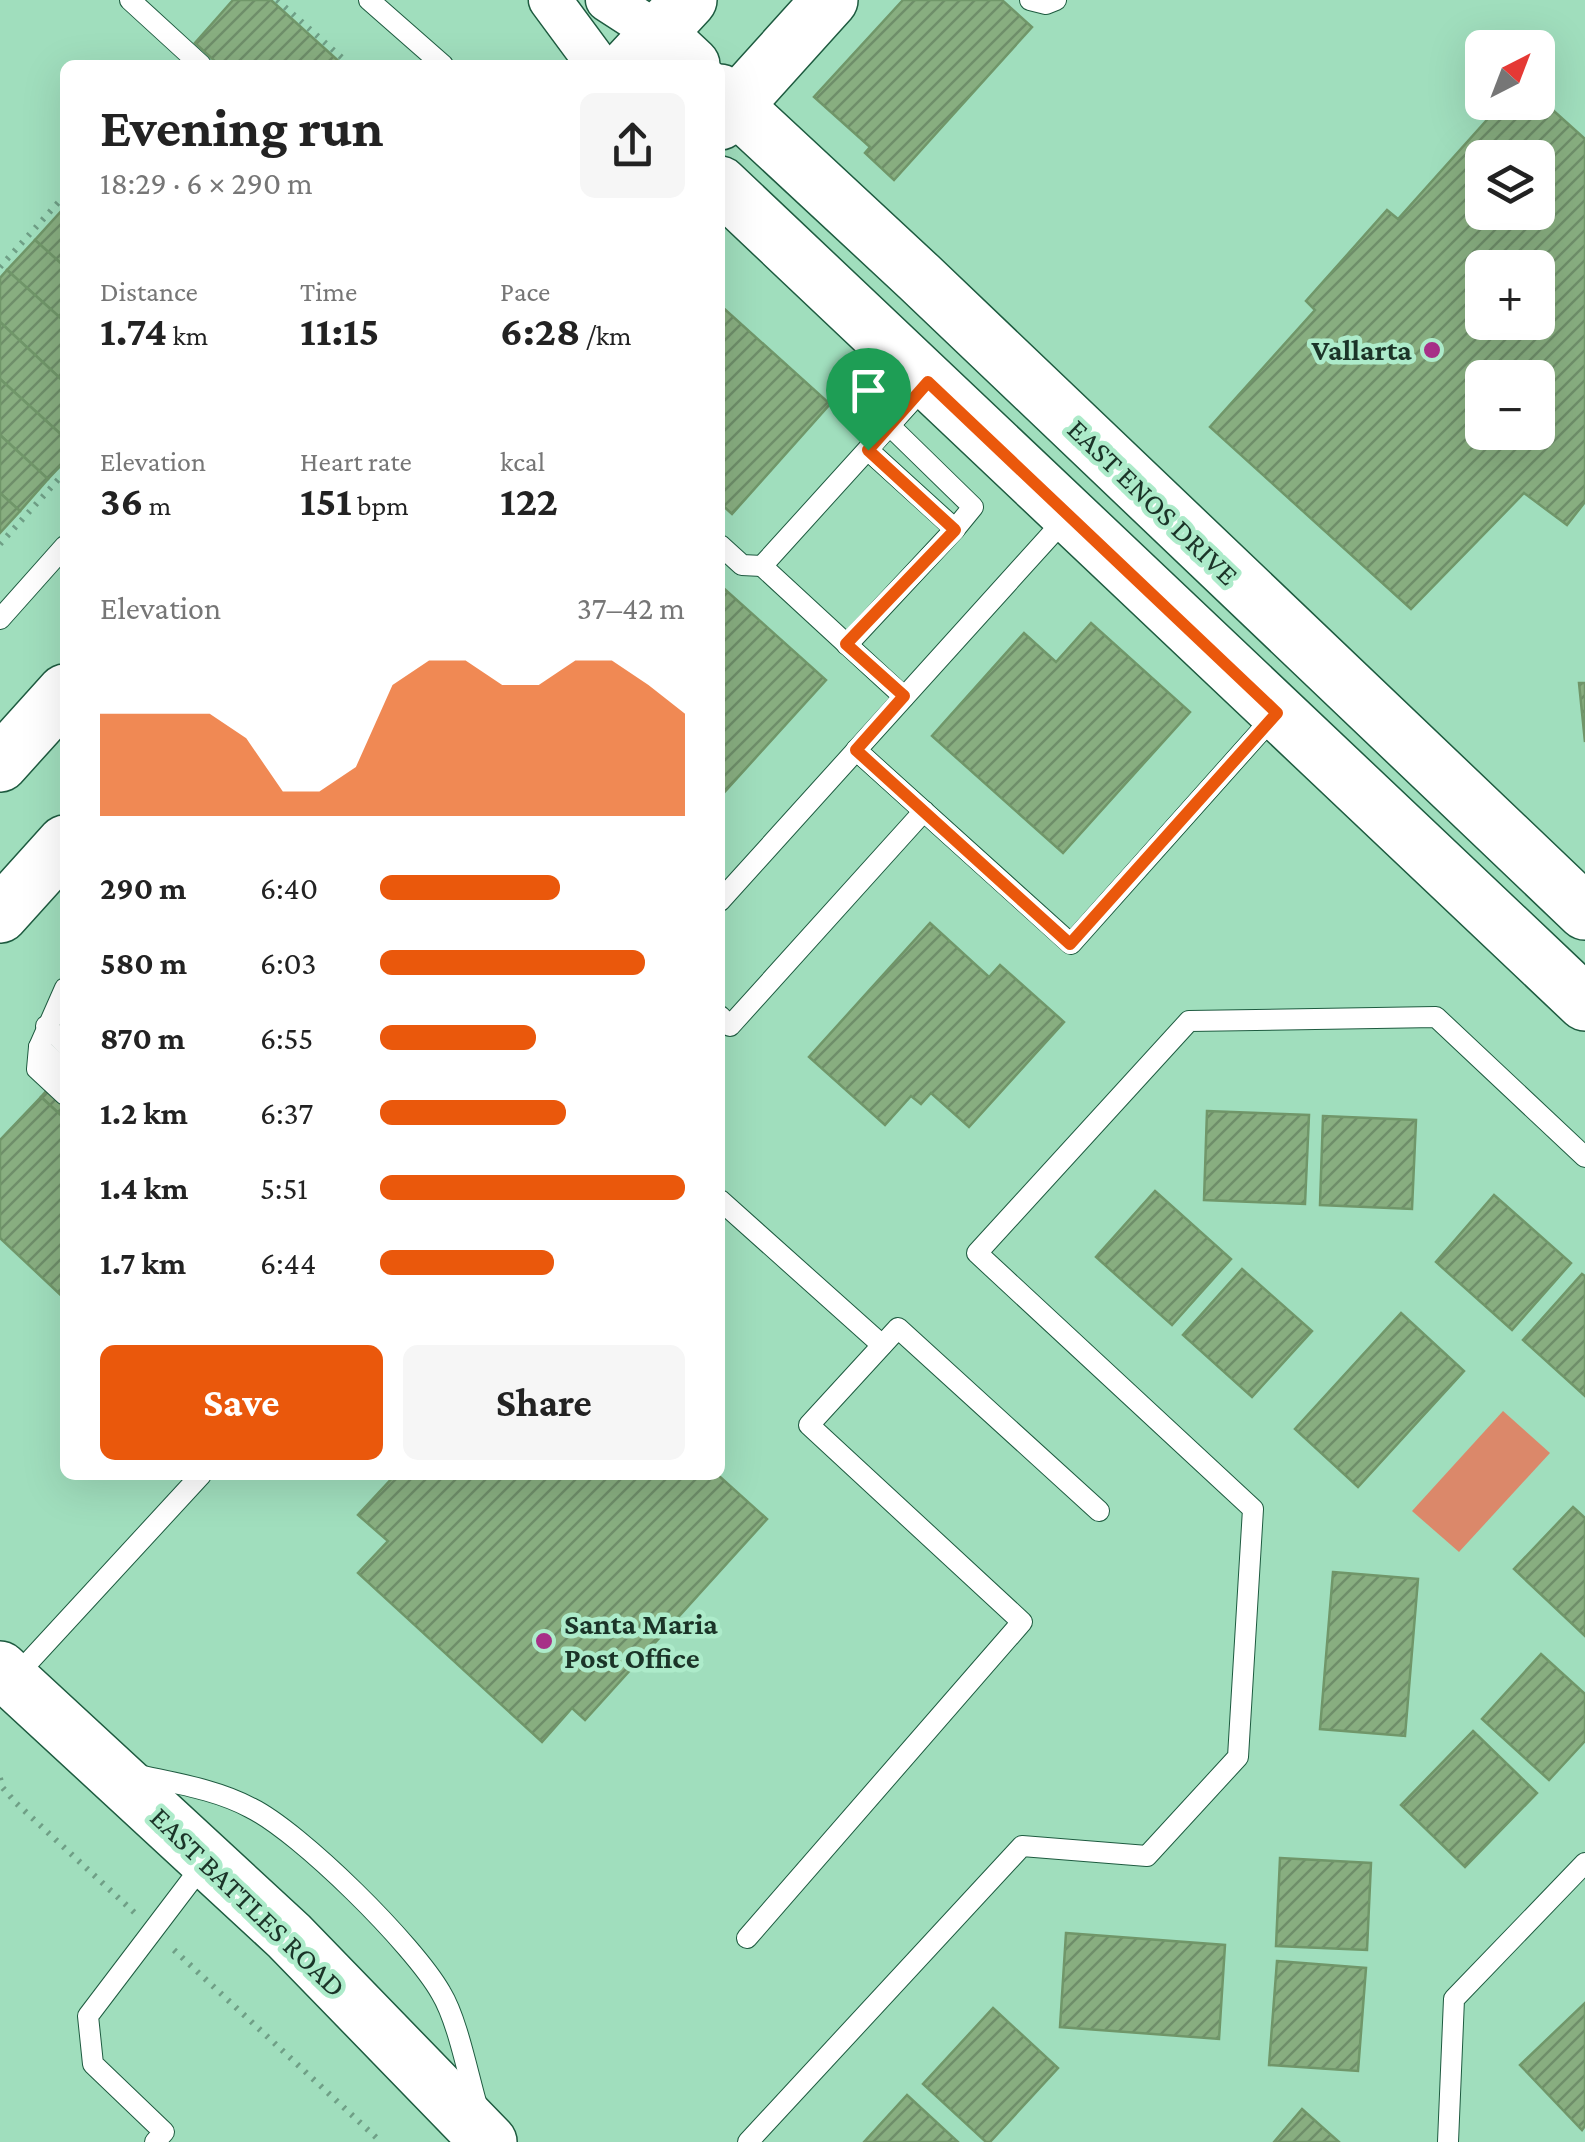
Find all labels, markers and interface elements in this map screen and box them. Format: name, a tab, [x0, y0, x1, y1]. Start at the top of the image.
north arrow	[1465, 30, 1555, 120]
map controls	[1465, 30, 1555, 450]
button: share	[580, 93, 685, 198]
text: Evening run	[100, 97, 384, 158]
button: layers	[1465, 140, 1555, 230]
text: 18:29 · 6 × 290 m	[100, 165, 313, 201]
button: +	[1465, 250, 1555, 340]
text: Distance	[100, 276, 198, 307]
text: Time	[300, 276, 357, 307]
text: Pace	[500, 276, 550, 307]
text: 1.74	[100, 307, 167, 354]
text: 11:15	[300, 307, 379, 354]
text: 6:28	[500, 307, 580, 354]
text: km	[167, 320, 208, 351]
text: /km	[580, 320, 632, 351]
place label: Vallarta	[1311, 333, 1412, 366]
marker: Vallarta	[1421, 339, 1443, 361]
pin	[826, 348, 911, 451]
button: −	[1465, 360, 1555, 450]
icon: arrive	[841, 363, 896, 418]
street label: EAST ENOS DRIVE	[1061, 412, 1245, 591]
text: Elevation	[100, 446, 206, 477]
text: Heart rate	[300, 446, 412, 477]
text: kcal	[500, 446, 545, 477]
text: 36	[100, 477, 143, 524]
text: 151	[300, 477, 352, 524]
text: 122	[500, 477, 558, 524]
text: m	[143, 490, 171, 521]
text: bpm	[352, 490, 409, 521]
text: Elevation	[100, 590, 221, 626]
text: 37–42 m	[577, 590, 685, 626]
text: 290 m	[100, 870, 186, 906]
text: 6:40	[260, 870, 318, 906]
text: 580 m	[100, 945, 187, 981]
text: 6:03	[260, 945, 317, 981]
text: 870 m	[100, 1020, 185, 1056]
text: 6:55	[260, 1020, 313, 1056]
text: 1.2 km	[100, 1095, 188, 1131]
text: 6:37	[260, 1095, 313, 1131]
text: 1.4 km	[100, 1170, 188, 1206]
text: 5:51	[260, 1170, 308, 1206]
text: 1.7 km	[100, 1245, 186, 1281]
text: 6:44	[260, 1245, 316, 1281]
button: Save	[100, 1345, 383, 1460]
button: Share	[403, 1345, 685, 1460]
place label: Santa Maria Post Office	[564, 1607, 718, 1674]
marker: Santa Maria Post Office	[533, 1630, 555, 1652]
street label: EAST BATTLES ROAD	[144, 1800, 353, 2003]

